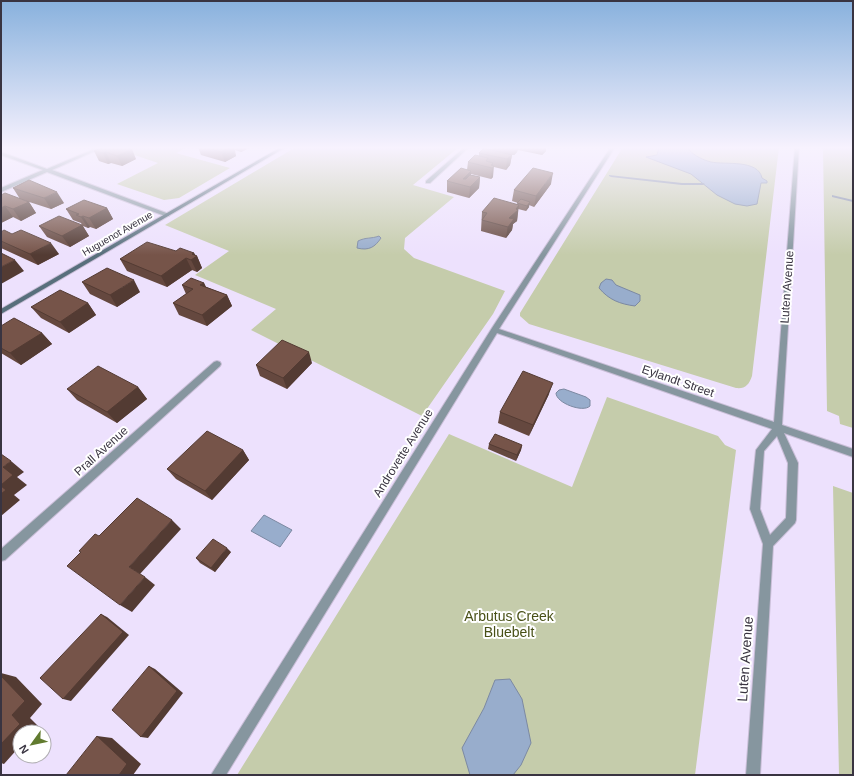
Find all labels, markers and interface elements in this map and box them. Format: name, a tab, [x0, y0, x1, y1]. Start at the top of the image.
street label: Huguenot Avenue	[80, 209, 155, 258]
street label: Luten Avenue	[777, 250, 797, 324]
street label: Eylandt Street	[640, 362, 717, 400]
street label: Androvette Avenue	[370, 406, 436, 500]
street label: Prall Avenue	[71, 423, 131, 479]
park label: Arbutus Creek Bluebelt	[464, 608, 555, 640]
street label: Luten Avenue	[734, 616, 756, 702]
north arrow	[12, 724, 52, 764]
text: N	[16, 743, 31, 756]

